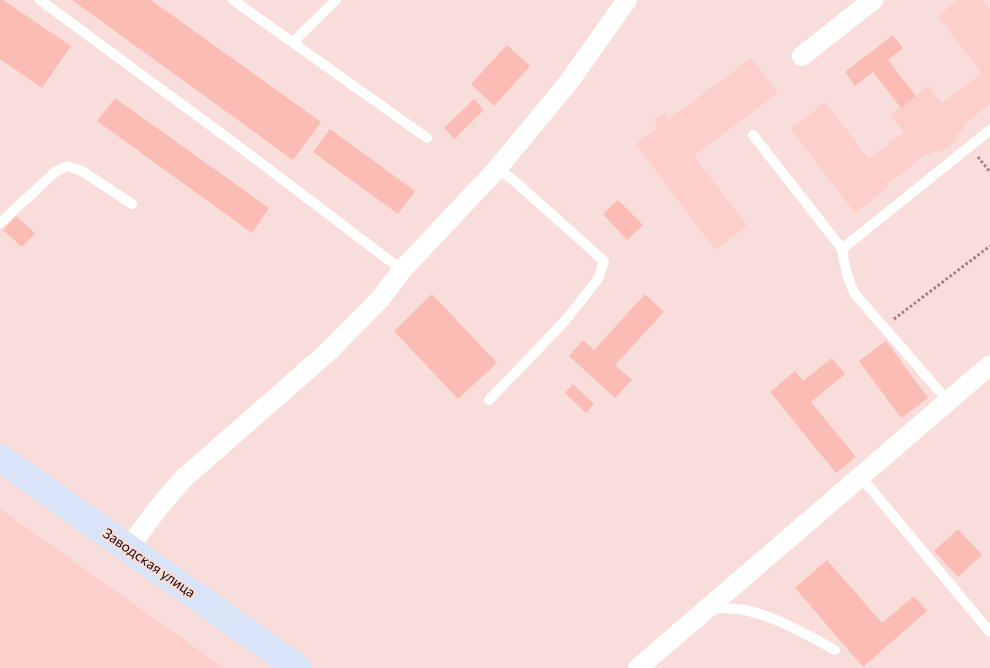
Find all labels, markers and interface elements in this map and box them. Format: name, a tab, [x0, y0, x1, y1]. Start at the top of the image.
street label: Заводская улица	[99, 525, 199, 601]

